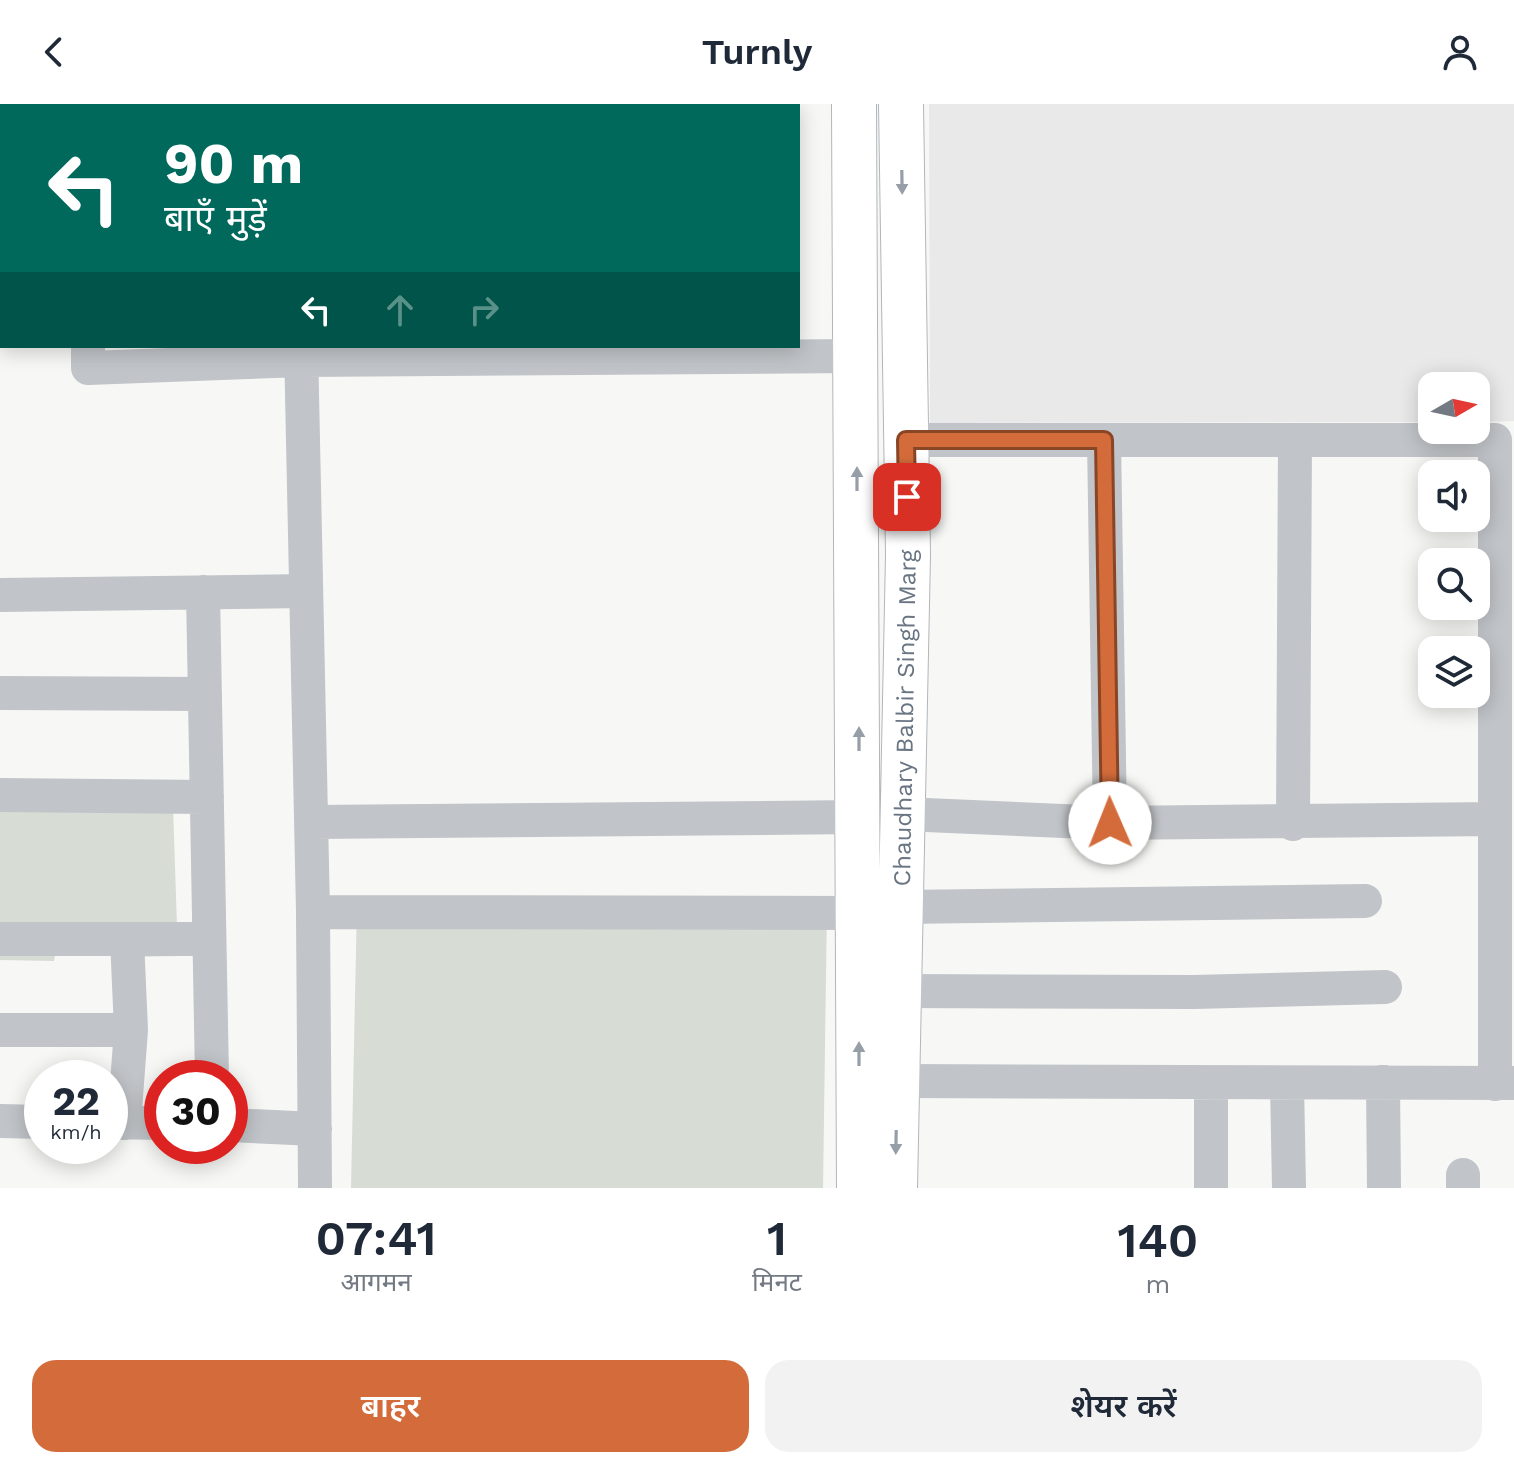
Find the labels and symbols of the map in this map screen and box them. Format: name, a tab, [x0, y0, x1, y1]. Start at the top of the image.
one-way arrow	[896, 170, 908, 195]
north arrow	[1418, 372, 1490, 444]
pin	[873, 463, 941, 531]
one-way arrow	[851, 466, 863, 491]
street label: Chaudhary Balbir Singh Marg	[888, 549, 922, 887]
one-way arrow	[853, 726, 865, 751]
position arrow	[1068, 781, 1152, 865]
one-way arrow	[853, 1041, 865, 1066]
speed limit sign: 30	[144, 1060, 248, 1164]
one-way arrow	[890, 1130, 903, 1155]

